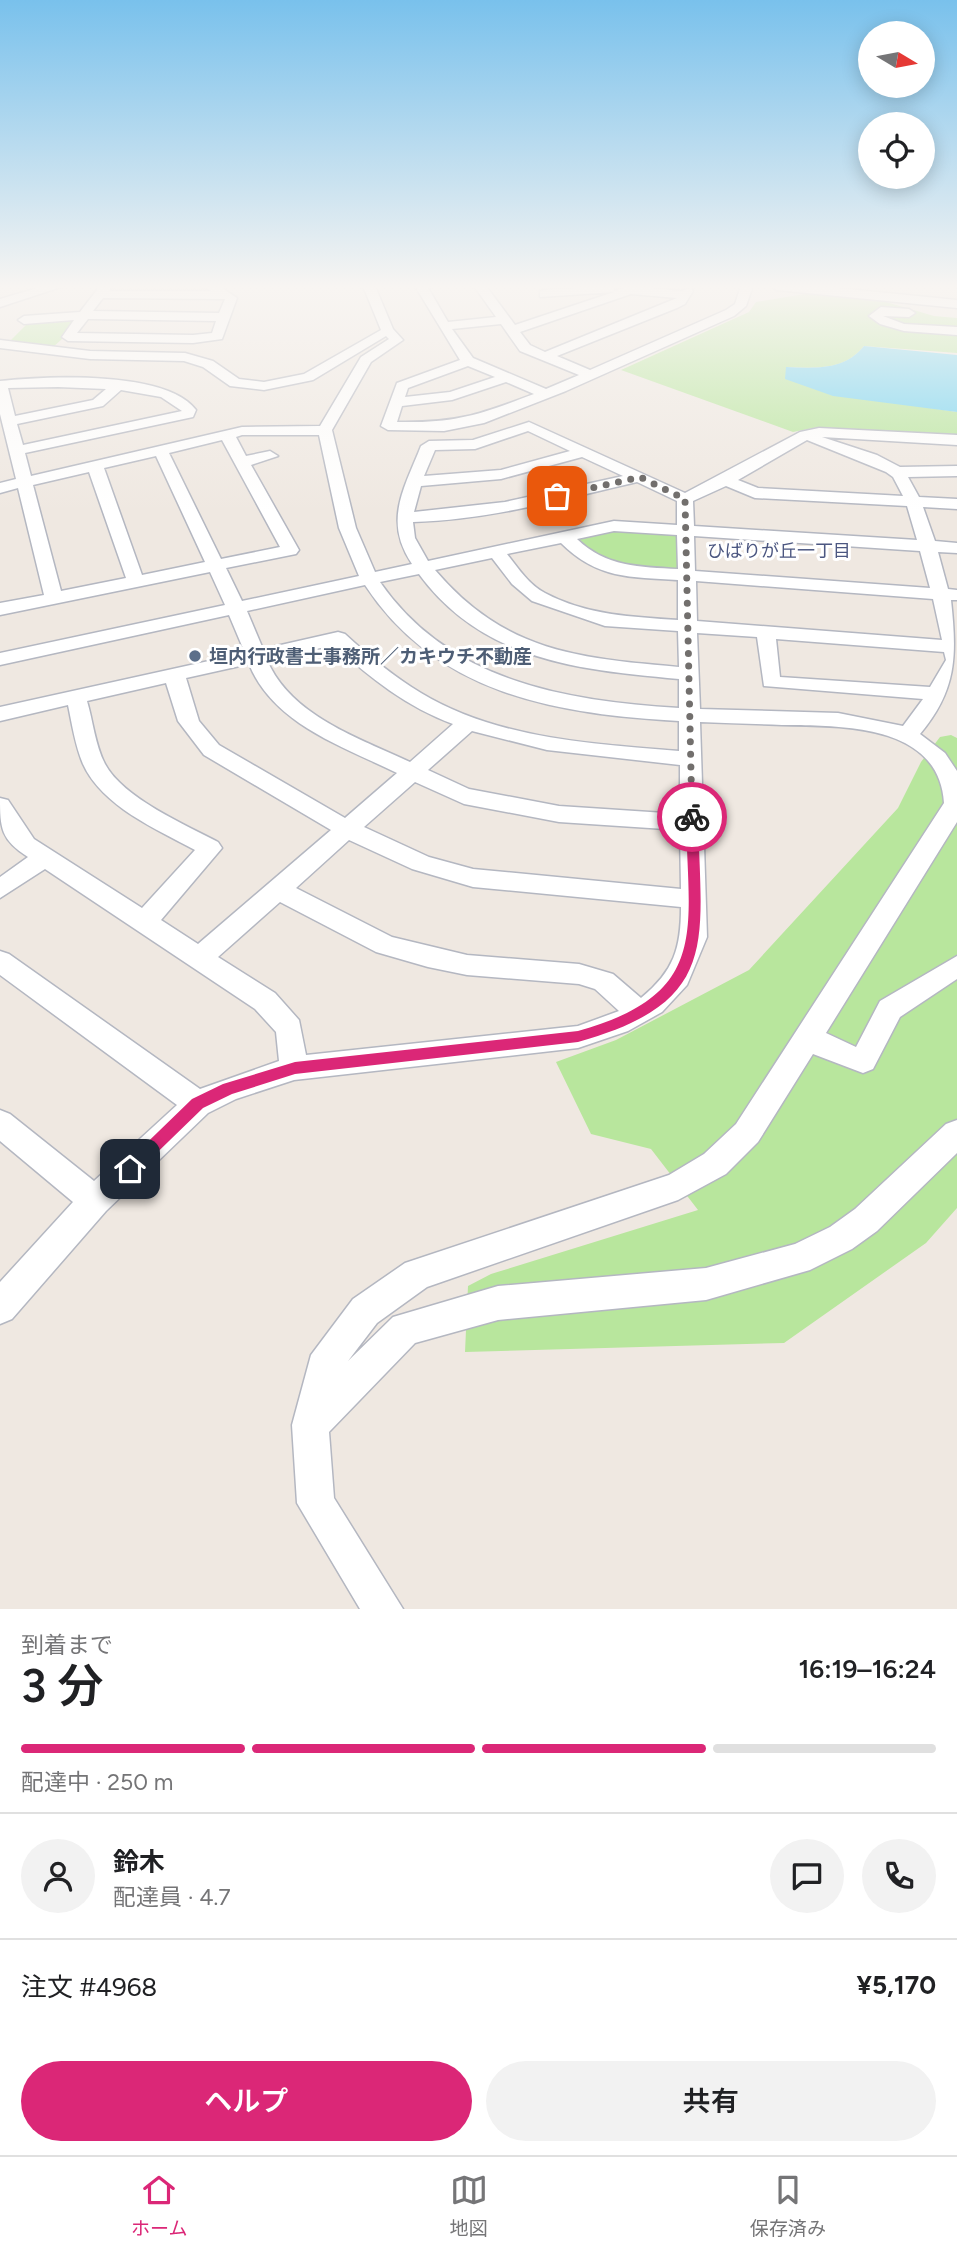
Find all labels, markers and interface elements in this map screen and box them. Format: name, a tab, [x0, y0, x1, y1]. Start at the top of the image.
north arrow	[858, 21, 934, 98]
map controls	[858, 21, 935, 189]
button: locate	[858, 112, 935, 189]
pin	[527, 466, 587, 526]
icon: bag	[538, 477, 576, 515]
district label: ひばりが丘一丁目	[707, 540, 851, 562]
place label: 垣内行政書士事務所／カキウチ不動産	[209, 645, 532, 668]
marker: 垣内行政書士事務所／カキウチ不動産	[187, 648, 203, 664]
courier	[657, 782, 727, 852]
icon: bike	[673, 798, 711, 836]
pin	[100, 1139, 160, 1199]
icon: home	[111, 1150, 149, 1188]
text: 到着まで	[21, 1631, 113, 1659]
text: 16:19–16:24	[798, 1653, 936, 1685]
text: 3 分	[21, 1658, 103, 1714]
text: 配達中 · 250 m	[21, 1768, 173, 1796]
button: person	[21, 1839, 95, 1913]
button: chat	[770, 1839, 844, 1913]
button: phone	[862, 1839, 936, 1913]
text: 鈴木	[113, 1846, 165, 1878]
text: 配達員 · 4.7	[113, 1883, 231, 1911]
text: ¥5,170	[856, 1969, 936, 2001]
text: 注文 #4968	[21, 1971, 157, 2003]
button: ヘルプ	[21, 2061, 472, 2141]
button: 共有	[486, 2061, 936, 2141]
tab: ホーム	[131, 2171, 188, 2240]
tab: 地図	[450, 2171, 488, 2240]
tab: 保存済み	[750, 2171, 826, 2240]

